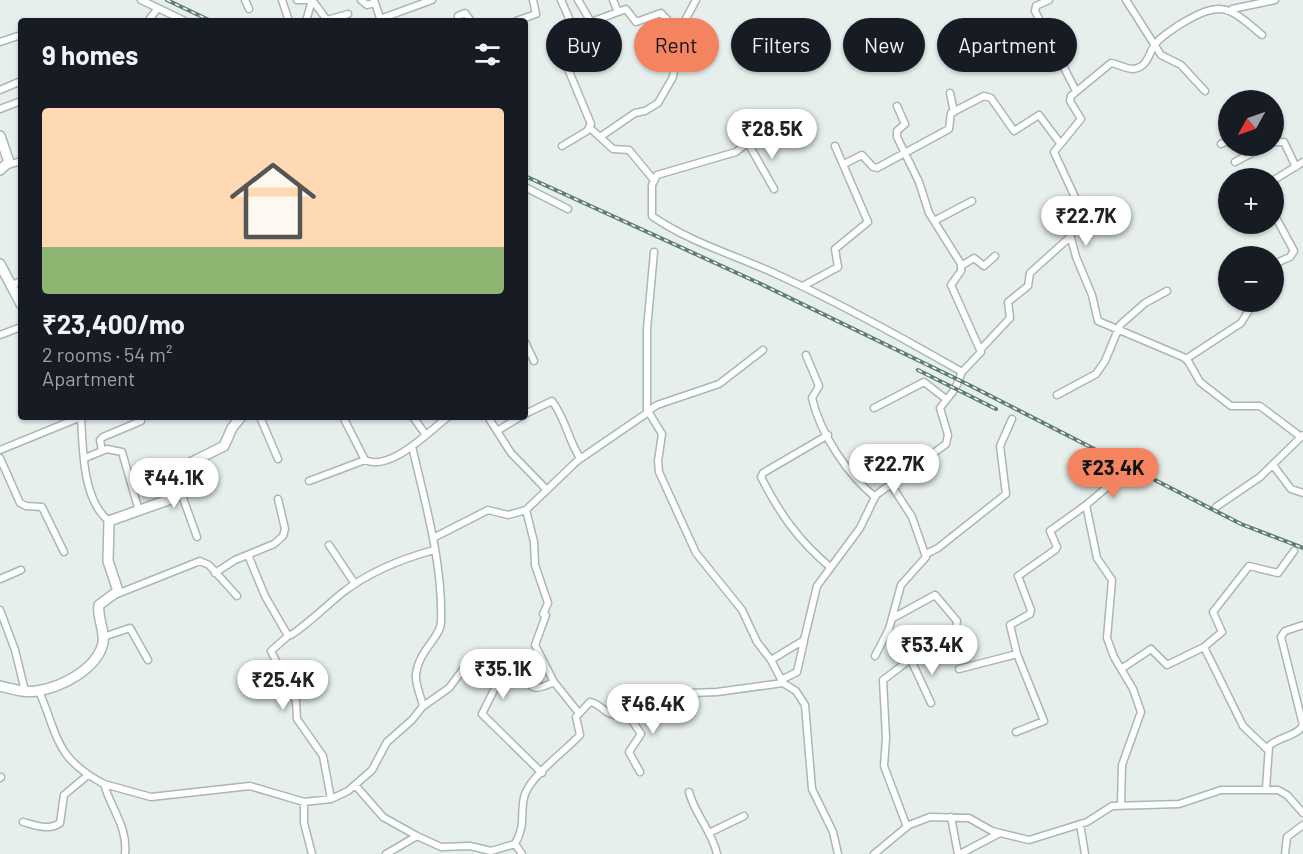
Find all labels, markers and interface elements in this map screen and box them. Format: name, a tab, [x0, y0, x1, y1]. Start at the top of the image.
chip: Buy	[546, 18, 622, 72]
chip: Rent	[634, 18, 719, 72]
chip: Filters	[731, 18, 831, 72]
chip: New	[843, 18, 925, 72]
chip: Apartment	[937, 18, 1077, 72]
icon: filters	[471, 38, 504, 71]
text: 9 homes	[42, 39, 138, 70]
north arrow	[1218, 90, 1284, 156]
map controls	[1218, 90, 1284, 312]
pin: ₹28.5K	[723, 109, 821, 160]
text: ₹28.5K	[741, 116, 803, 140]
icon: home	[219, 147, 327, 255]
button: +	[1218, 168, 1284, 234]
pin: ₹22.7K	[1037, 196, 1135, 247]
text: ₹22.7K	[1055, 203, 1117, 227]
button: −	[1218, 246, 1284, 312]
text: ₹23,400/mo	[42, 308, 185, 339]
text: 2 rooms · 54 m²	[42, 342, 172, 366]
text: Apartment	[42, 366, 135, 390]
pin: ₹22.7K	[845, 444, 943, 495]
pin: ₹23.4K	[1064, 448, 1162, 499]
text: ₹22.7K	[863, 451, 925, 475]
text: ₹23.4K	[1081, 455, 1145, 479]
pin: ₹44.1K	[125, 458, 223, 509]
text: ₹44.1K	[144, 465, 204, 489]
pin: ₹53.4K	[883, 625, 981, 676]
text: ₹53.4K	[900, 632, 964, 656]
pin: ₹35.1K	[454, 649, 552, 700]
text: ₹35.1K	[474, 656, 532, 680]
pin: ₹25.4K	[234, 660, 332, 711]
text: ₹25.4K	[251, 667, 315, 691]
pin: ₹46.4K	[604, 684, 702, 735]
text: ₹46.4K	[621, 691, 685, 715]

